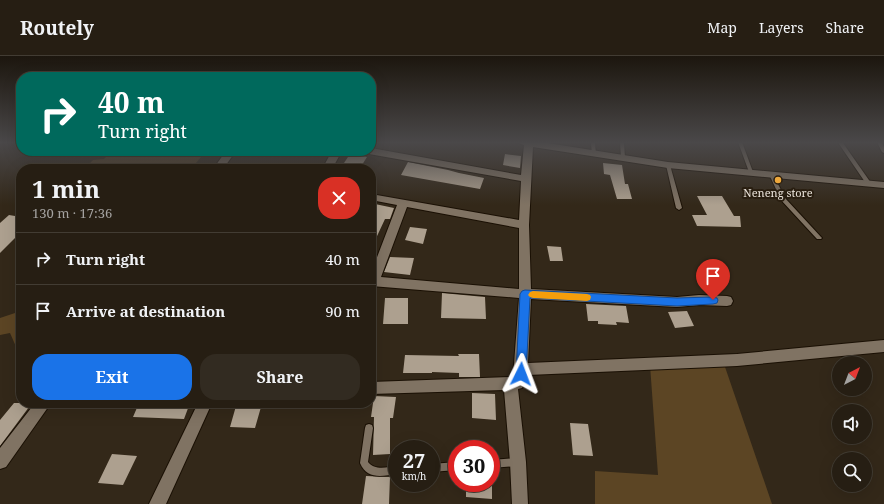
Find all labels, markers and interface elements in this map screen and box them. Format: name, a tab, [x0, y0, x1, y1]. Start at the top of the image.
text: Routely	[20, 15, 94, 41]
text: Map	[707, 18, 737, 37]
text: Layers	[759, 18, 804, 37]
text: Share	[826, 18, 864, 37]
text: 40 m	[98, 83, 165, 121]
icon: right	[32, 88, 84, 140]
text: Turn right	[98, 119, 187, 143]
text: 1 min	[32, 172, 100, 205]
marker: Neneng store	[773, 175, 783, 185]
button: close	[318, 177, 360, 219]
place label: Neneng store	[743, 185, 813, 200]
text: 130 m · 17:36	[32, 204, 112, 222]
icon: right	[32, 248, 54, 270]
text: Turn right	[66, 249, 145, 269]
text: 40 m	[325, 249, 360, 269]
pin	[696, 259, 730, 300]
icon: arrive	[702, 265, 724, 287]
icon: arrive	[32, 300, 54, 322]
text: Arrive at destination	[66, 301, 225, 321]
text: 90 m	[325, 301, 360, 321]
position arrow	[500, 353, 542, 395]
button: Exit	[32, 354, 192, 400]
button: Share	[200, 354, 360, 400]
north arrow	[832, 356, 872, 396]
map controls	[832, 356, 872, 492]
button: sound	[832, 404, 872, 444]
speed limit sign: 30	[448, 440, 500, 492]
text: 27	[403, 447, 425, 474]
button: search	[832, 452, 872, 492]
text: km/h	[402, 469, 426, 483]

